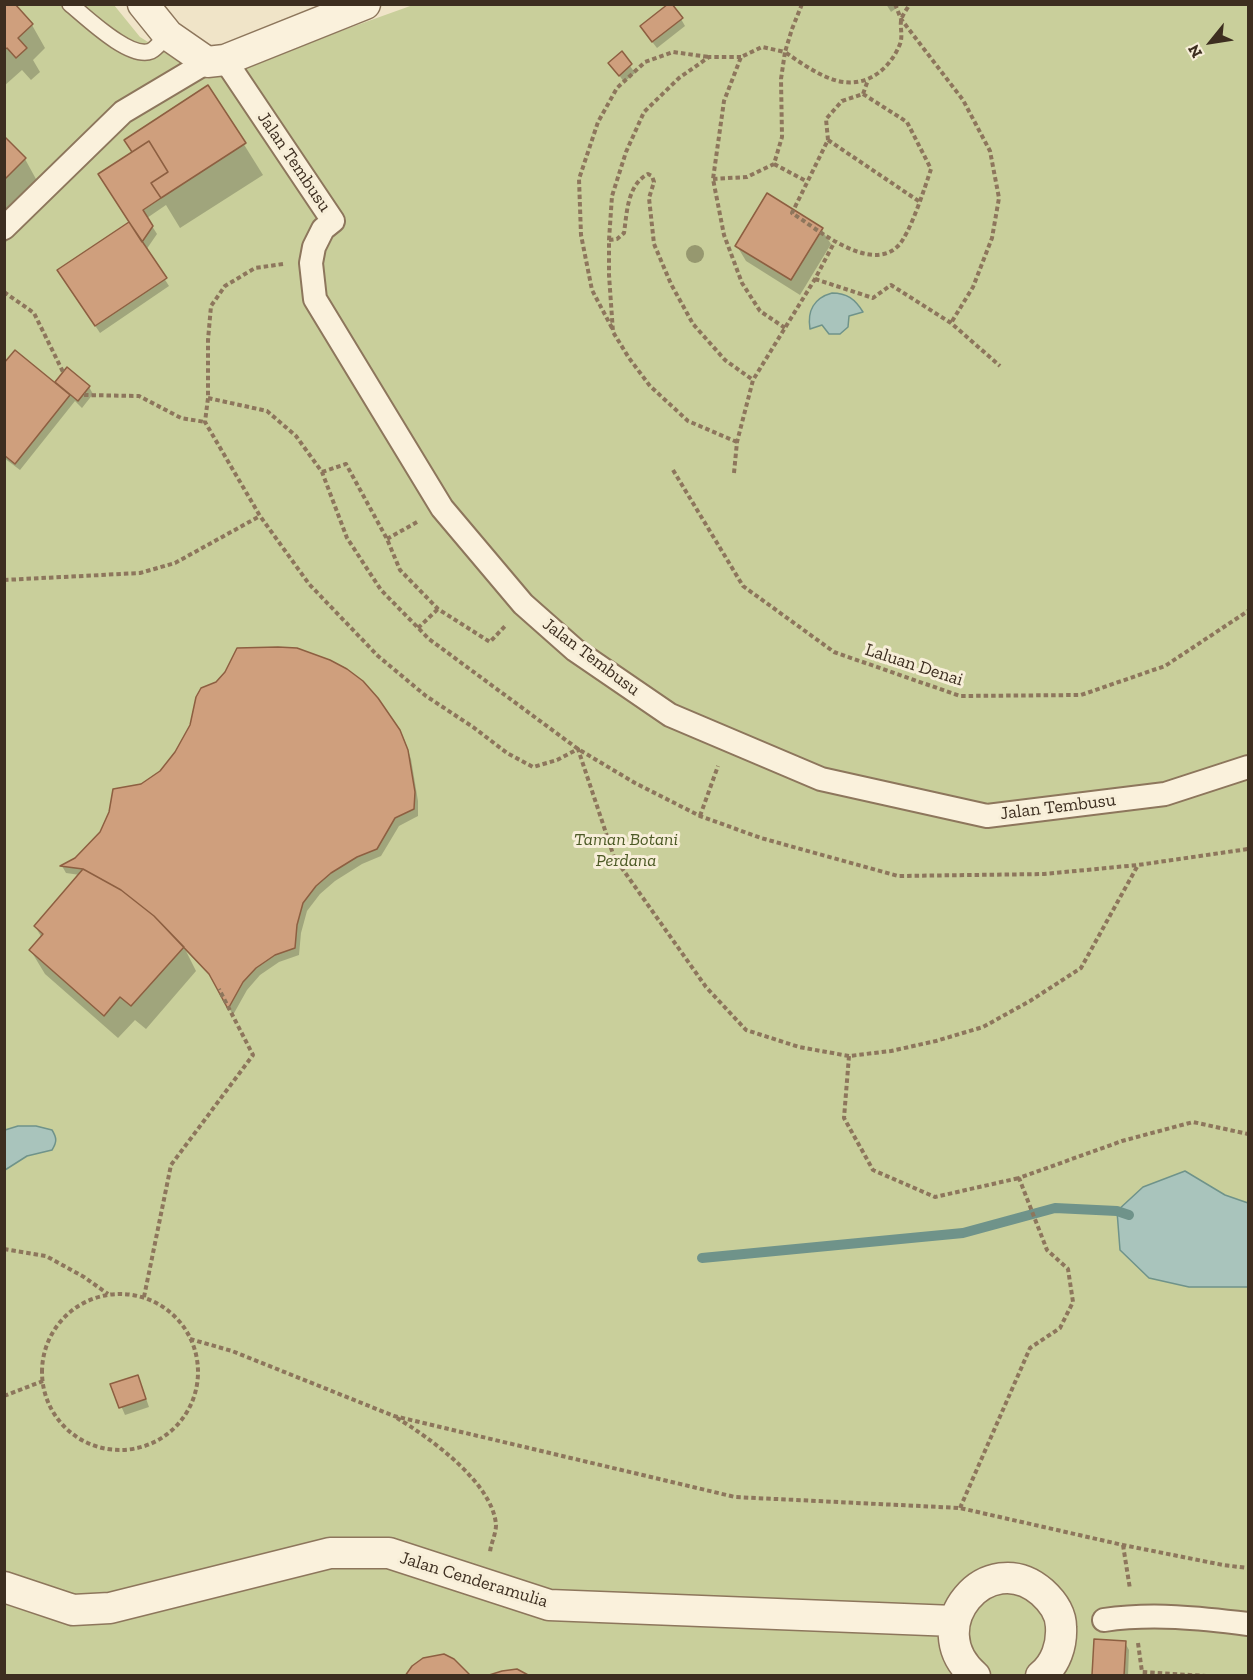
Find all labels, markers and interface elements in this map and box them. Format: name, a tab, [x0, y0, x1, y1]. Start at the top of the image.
north arrow	[1181, 12, 1241, 72]
text: N	[1184, 41, 1206, 61]
street label: Jalan Tembusu	[253, 108, 335, 216]
street label: Jalan Tembusu	[538, 613, 644, 701]
street label: Laluan Denai	[862, 639, 966, 691]
street label: Jalan Tembusu	[999, 789, 1117, 825]
park label: Taman Botani Perdana	[574, 829, 678, 872]
street label: Jalan Cenderamulia	[397, 1547, 551, 1613]

